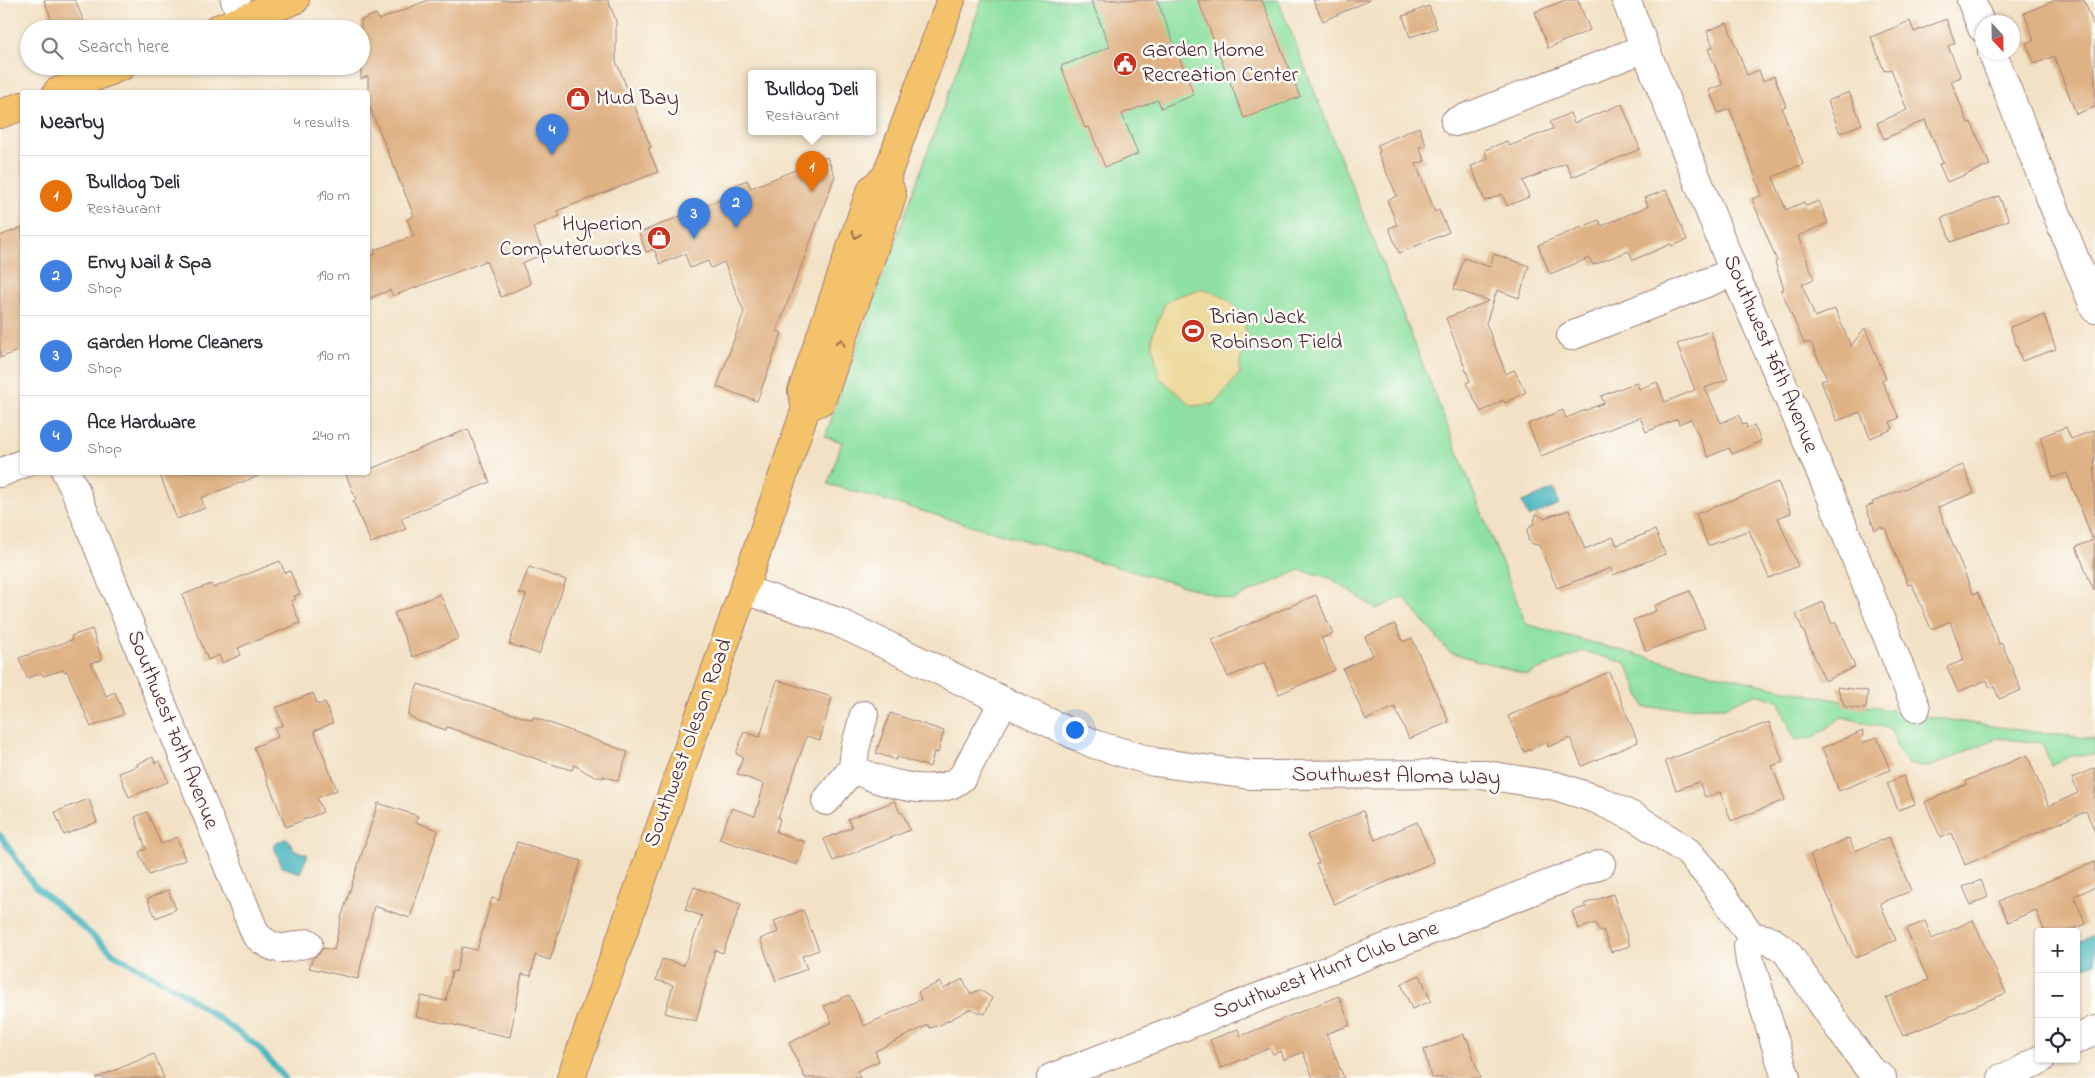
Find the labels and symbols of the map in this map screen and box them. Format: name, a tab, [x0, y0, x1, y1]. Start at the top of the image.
north arrow	[1975, 15, 2020, 60]
place label: Garden Home Recreation Center	[1142, 35, 1299, 92]
public building icon: Garden Home Recreation Center	[1112, 51, 1138, 77]
place label: Mud Bay	[596, 83, 679, 116]
shop icon: Mud Bay	[565, 86, 591, 112]
pin: 4	[536, 114, 568, 155]
pin: 1	[796, 151, 828, 192]
pin: 2	[720, 187, 752, 228]
pin: 3	[678, 198, 710, 239]
place label: Hyperion Computerworks	[500, 209, 642, 266]
shop icon: Hyperion Computerworks	[646, 225, 672, 251]
one-way arrow	[851, 230, 861, 239]
street label: Southwest 76th Avenue	[1714, 250, 1826, 458]
place label: Brian Jack Robinson Field	[1209, 302, 1343, 359]
sports icon: Brian Jack Robinson Field	[1180, 318, 1206, 344]
one-way arrow	[835, 338, 845, 347]
street label: Southwest 70th Avenue	[117, 626, 227, 834]
street label: Southwest Oleson Road	[636, 635, 742, 851]
your location	[1062, 717, 1088, 743]
street label: Southwest Aloma Way	[1291, 759, 1501, 796]
street label: Southwest Hunt Club Lane	[1208, 913, 1444, 1029]

